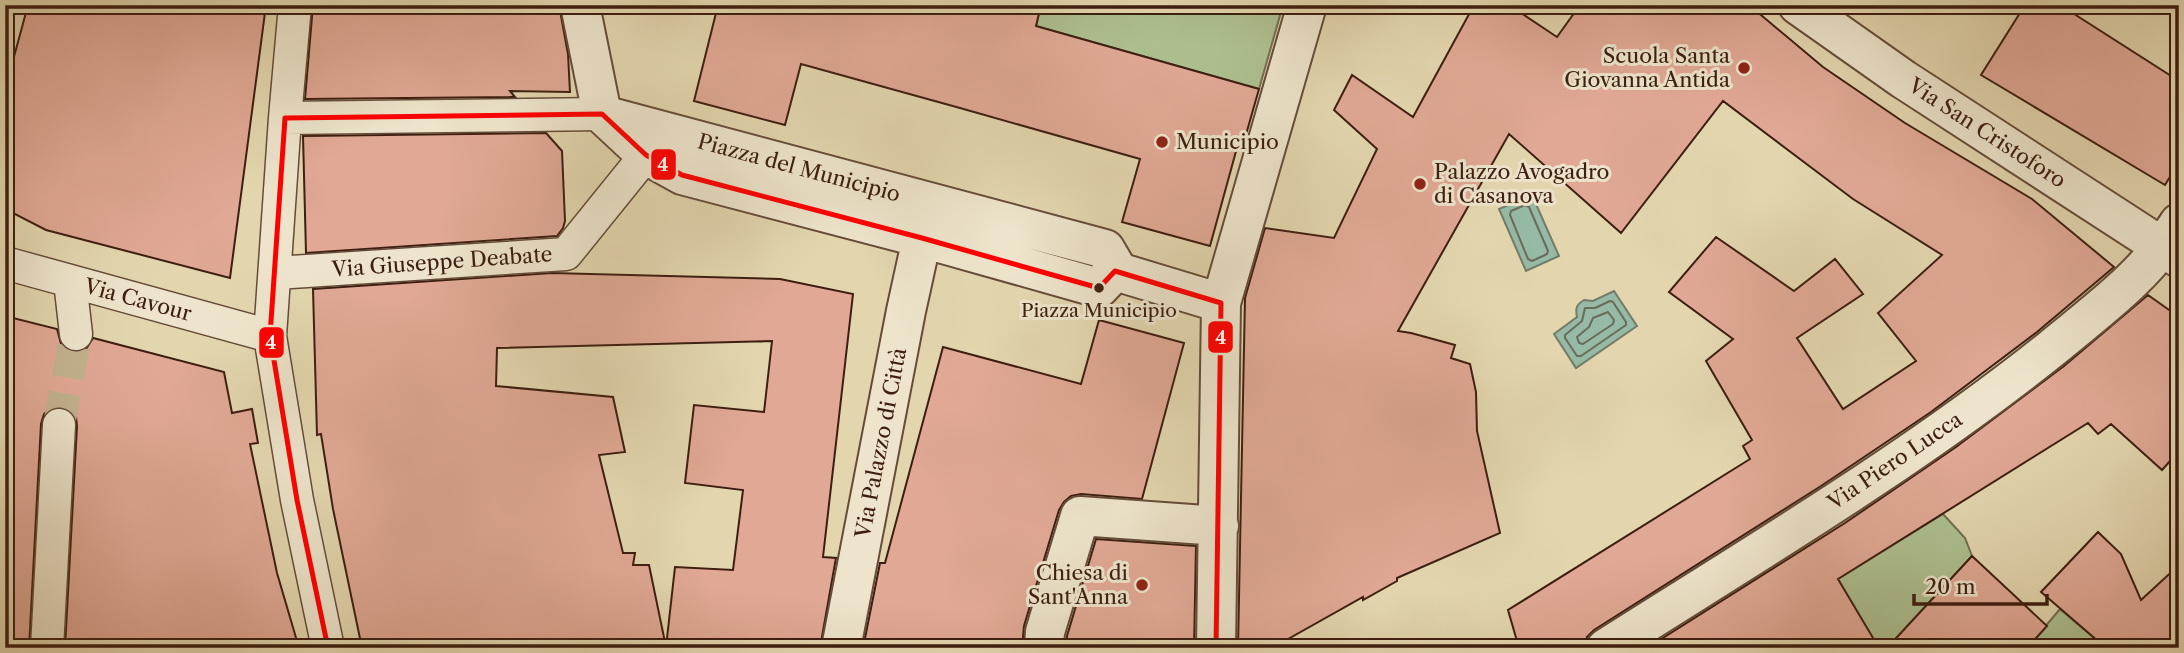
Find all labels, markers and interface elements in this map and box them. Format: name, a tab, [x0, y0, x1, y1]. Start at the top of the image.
place label: Scuola Santa Giovanna Antida	[1564, 43, 1731, 92]
marker: Scuola Santa Giovanna Antida	[1736, 60, 1752, 76]
street label: Via San Cristoforo	[1903, 72, 2071, 193]
street label: Piazza del Municipio	[695, 128, 903, 207]
place label: Municipio	[1176, 129, 1279, 154]
marker: Municipio	[1154, 134, 1170, 150]
line badge: 4	[650, 148, 677, 181]
text: 4	[657, 153, 669, 176]
place label: Palazzo Avogadro di Casanova	[1434, 159, 1609, 208]
marker: Palazzo Avogadro di Casanova	[1412, 176, 1428, 192]
street label: Via Giuseppe Deabate	[330, 241, 553, 282]
street label: Via Cavour	[81, 273, 195, 326]
marker: Piazza Municipio	[1092, 281, 1106, 295]
place label: Piazza Municipio	[1021, 299, 1177, 322]
line badge: 4	[1207, 320, 1234, 354]
line badge: 4	[258, 326, 285, 359]
text: 4	[1215, 326, 1227, 349]
text: 4	[265, 331, 277, 354]
street label: Via Palazzo di Città	[850, 345, 911, 541]
street label: Via Piero Lucca	[1822, 406, 1967, 515]
place label: Chiesa di Sant'Anna	[1028, 560, 1129, 609]
scale bar	[1914, 562, 2048, 606]
text: 20 m	[1925, 574, 1976, 599]
marker: Chiesa di Sant'Anna	[1134, 577, 1150, 593]

